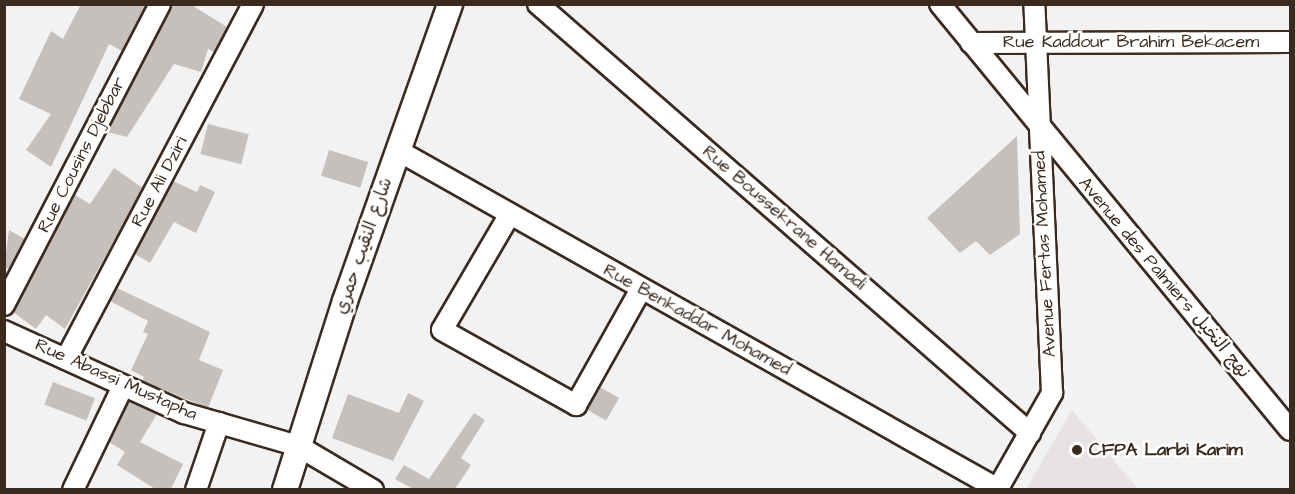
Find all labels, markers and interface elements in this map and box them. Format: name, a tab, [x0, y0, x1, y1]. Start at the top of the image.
street label: Rue Kaddour Brahim Bekacem	[1003, 31, 1259, 53]
street label: Rue Cousins Djebbar	[33, 74, 131, 236]
street label: Rue Ali Dziri	[127, 133, 193, 231]
street label: Rue Boussekrane Hamadi	[698, 141, 870, 295]
street label: Avenue Fertas Mohamed	[1029, 150, 1061, 358]
street label: Avenue des Palmiers نهج النخيل	[1074, 173, 1254, 383]
street label: شارع النقيب حمري	[330, 175, 398, 317]
street label: Rue Benkaddar Mohamed	[599, 259, 795, 381]
street label: Rue Abassi Mustapha	[32, 334, 200, 426]
place label: CFPA Larbi Karim	[1089, 439, 1243, 461]
marker: CFPA Larbi Karim	[1070, 443, 1084, 457]

